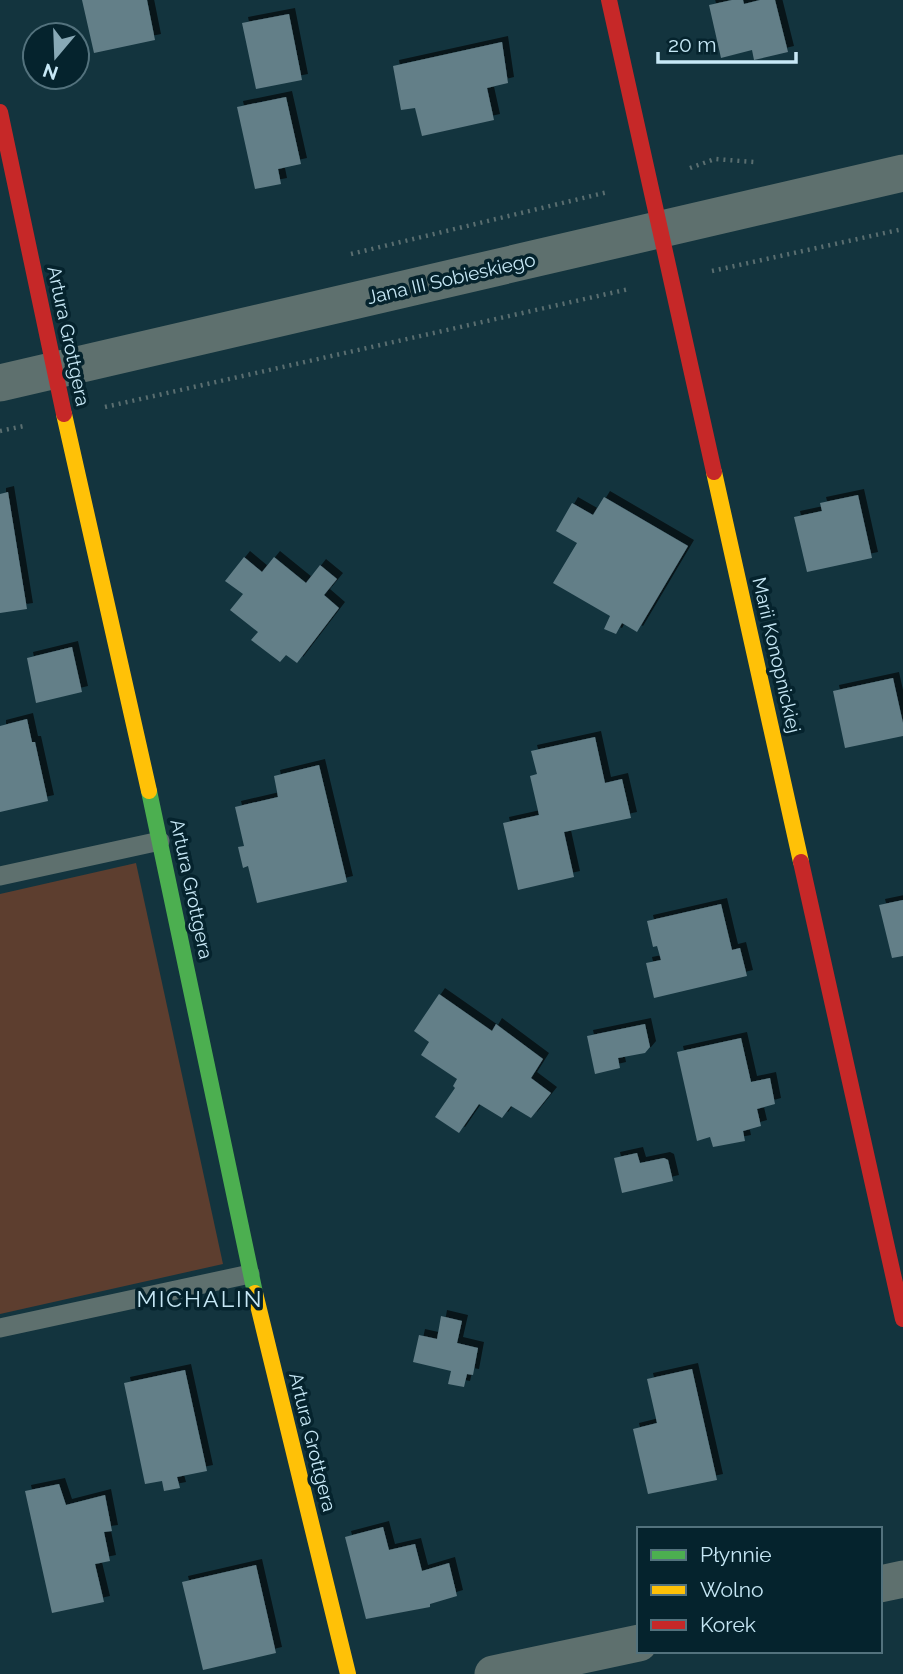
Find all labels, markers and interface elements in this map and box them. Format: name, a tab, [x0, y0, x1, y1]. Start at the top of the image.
north arrow	[21, 21, 91, 91]
scale bar	[658, 21, 796, 65]
text: 20 m	[668, 32, 716, 57]
text: N	[40, 59, 61, 85]
street label: Jana III Sobieskiego	[365, 248, 537, 308]
street label: Artura Grottgera	[43, 264, 95, 408]
street label: Marii Konopnickiej	[748, 575, 806, 735]
street label: Artura Grottgera	[166, 817, 218, 961]
district label: MICHALIN	[136, 1285, 264, 1312]
street label: Artura Grottgera	[285, 1370, 341, 1514]
legend	[637, 1527, 882, 1653]
text: Płynnie	[700, 1542, 772, 1567]
text: Wolno	[700, 1577, 764, 1602]
text: Korek	[700, 1612, 756, 1637]

